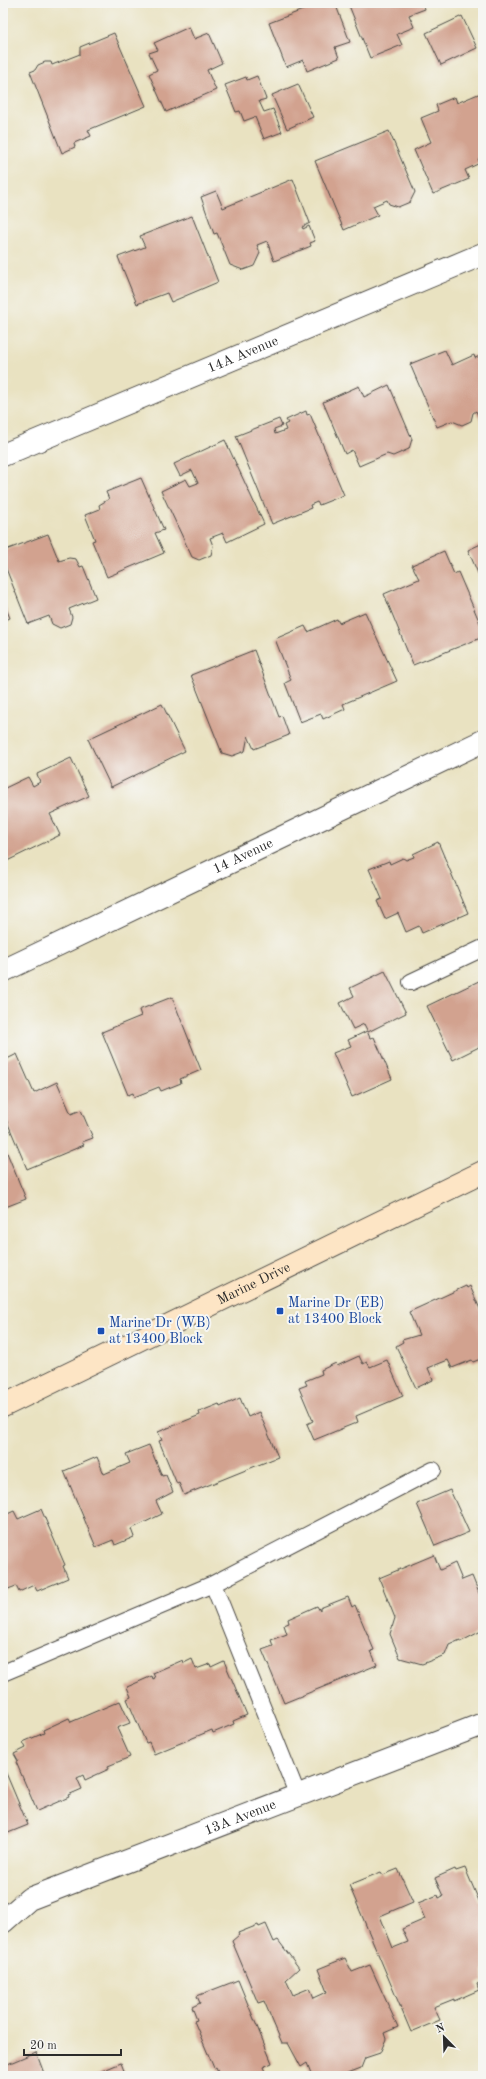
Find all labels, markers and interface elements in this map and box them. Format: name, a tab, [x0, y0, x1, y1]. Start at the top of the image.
street label: 14A Avenue	[205, 334, 280, 376]
street label: 14 Avenue	[211, 836, 275, 876]
street label: Marine Drive	[215, 1260, 293, 1308]
place label: Marine Dr (EB) at 13400 Block	[288, 1296, 384, 1326]
marker: Marine Dr (EB) at 13400 Block	[275, 1306, 285, 1316]
place label: Marine Dr (WB) at 13400 Block	[109, 1316, 211, 1346]
marker: Marine Dr (WB) at 13400 Block	[96, 1326, 106, 1336]
street label: 13A Avenue	[202, 1798, 278, 1838]
north arrow	[424, 2017, 464, 2057]
text: N	[435, 2022, 447, 2036]
scale bar	[24, 2031, 121, 2057]
text: 20 m	[30, 2040, 57, 2052]

